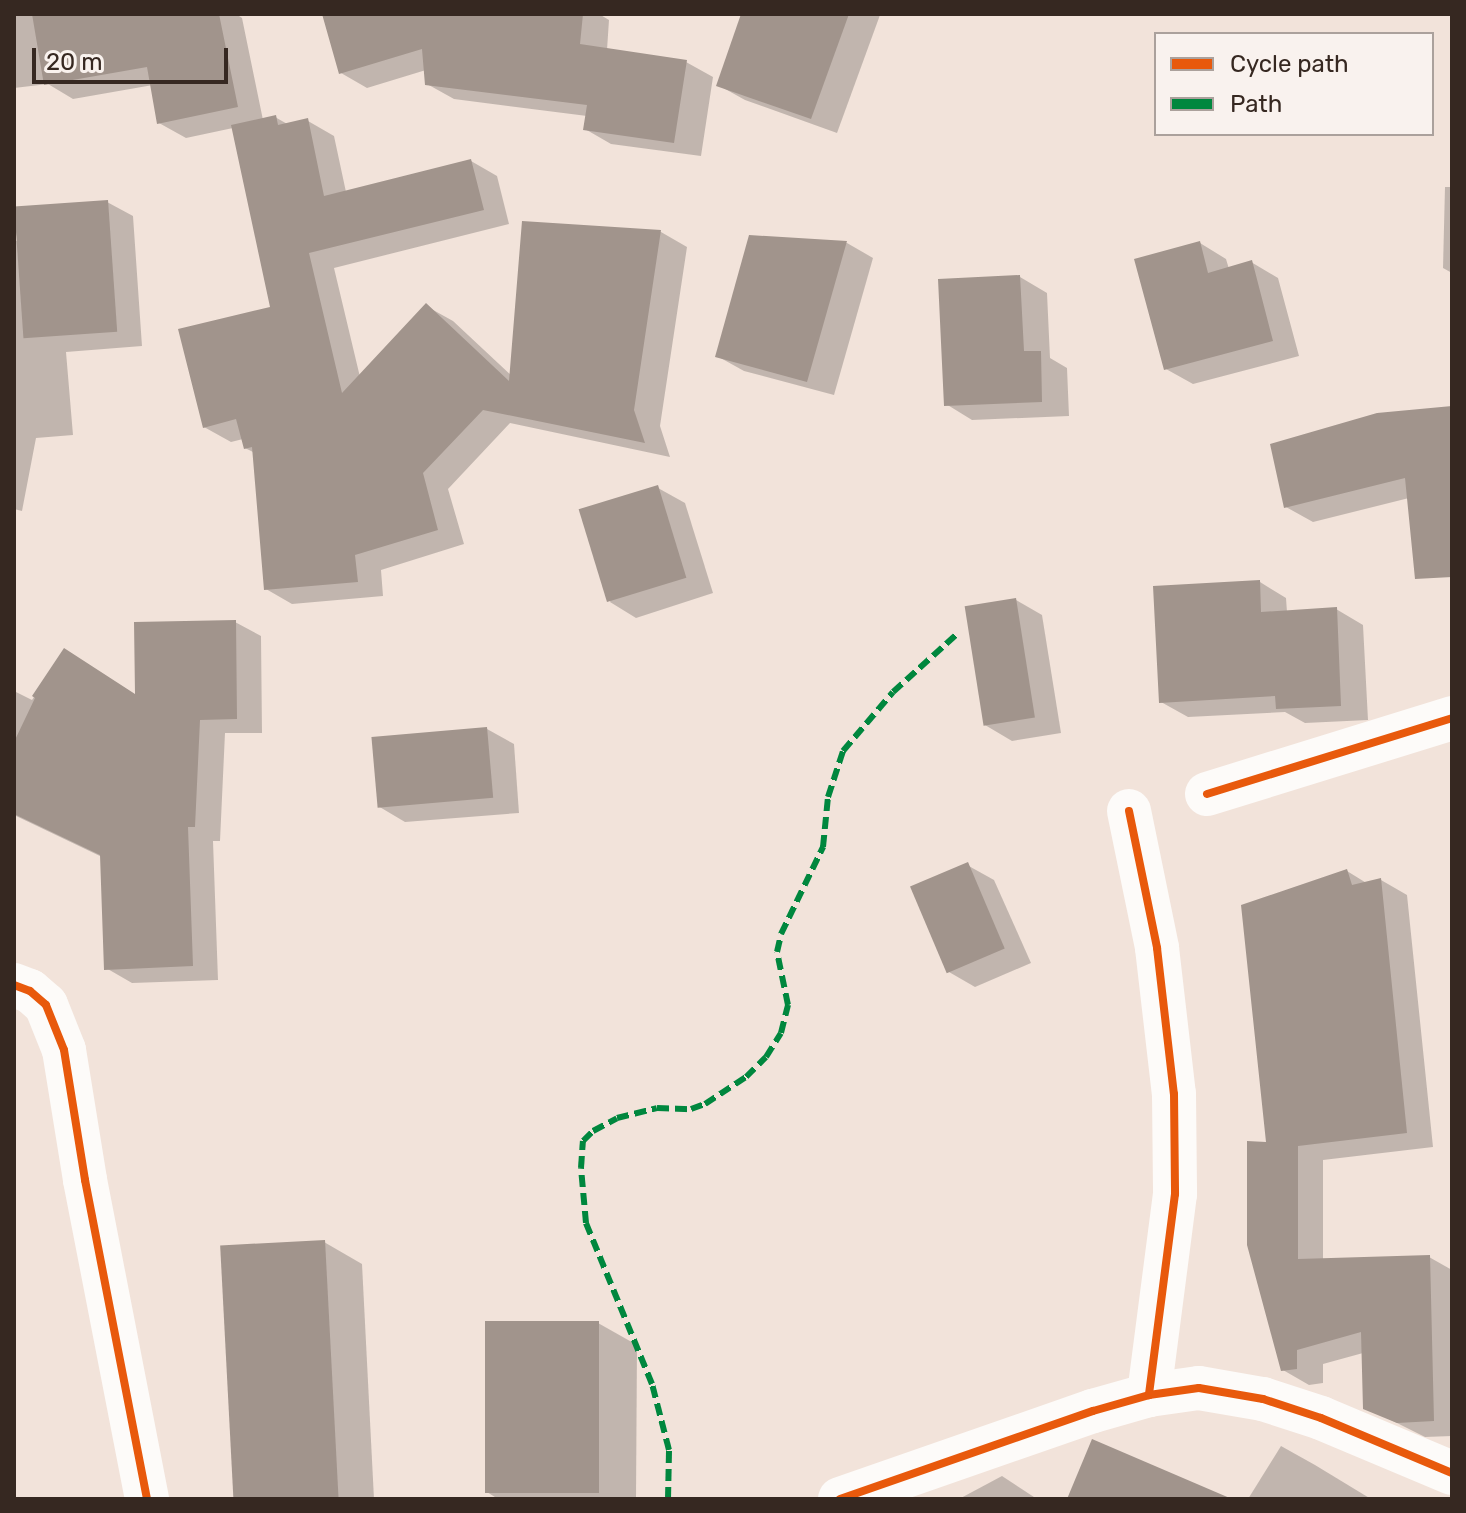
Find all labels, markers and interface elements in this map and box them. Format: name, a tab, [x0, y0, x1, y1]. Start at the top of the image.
scale bar	[36, 32, 232, 82]
legend	[1154, 32, 1434, 136]
text: 20 m	[46, 48, 103, 76]
text: Cycle path	[1230, 50, 1349, 78]
text: Path	[1230, 90, 1282, 118]

